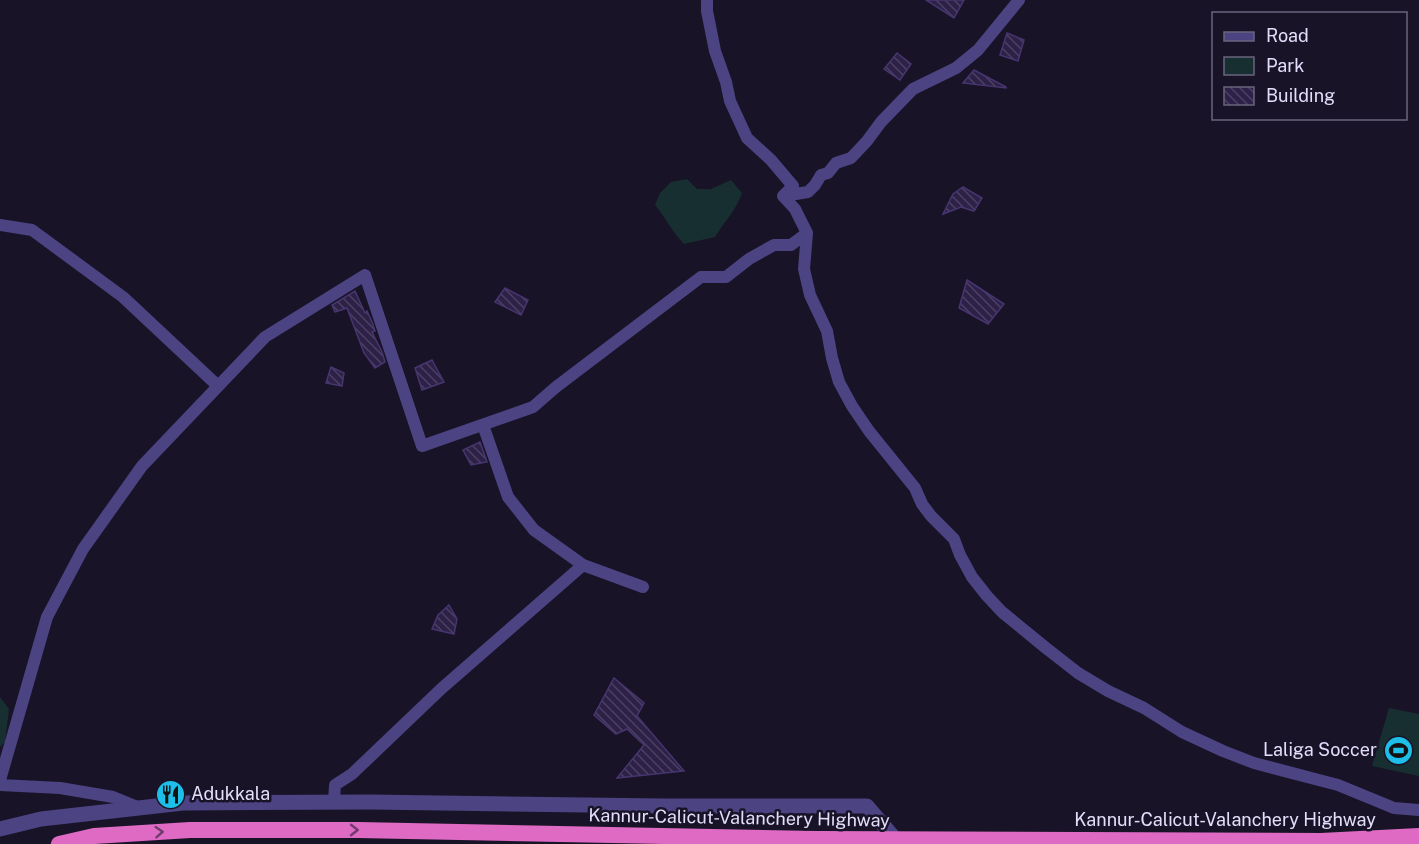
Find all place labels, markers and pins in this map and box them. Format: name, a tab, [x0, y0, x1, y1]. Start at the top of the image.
sports icon: Laliga Soccer	[1382, 734, 1414, 766]
place label: Laliga Soccer	[1263, 739, 1377, 760]
restaurant icon: Adukkala	[154, 778, 186, 810]
place label: Adukkala	[191, 783, 270, 804]

